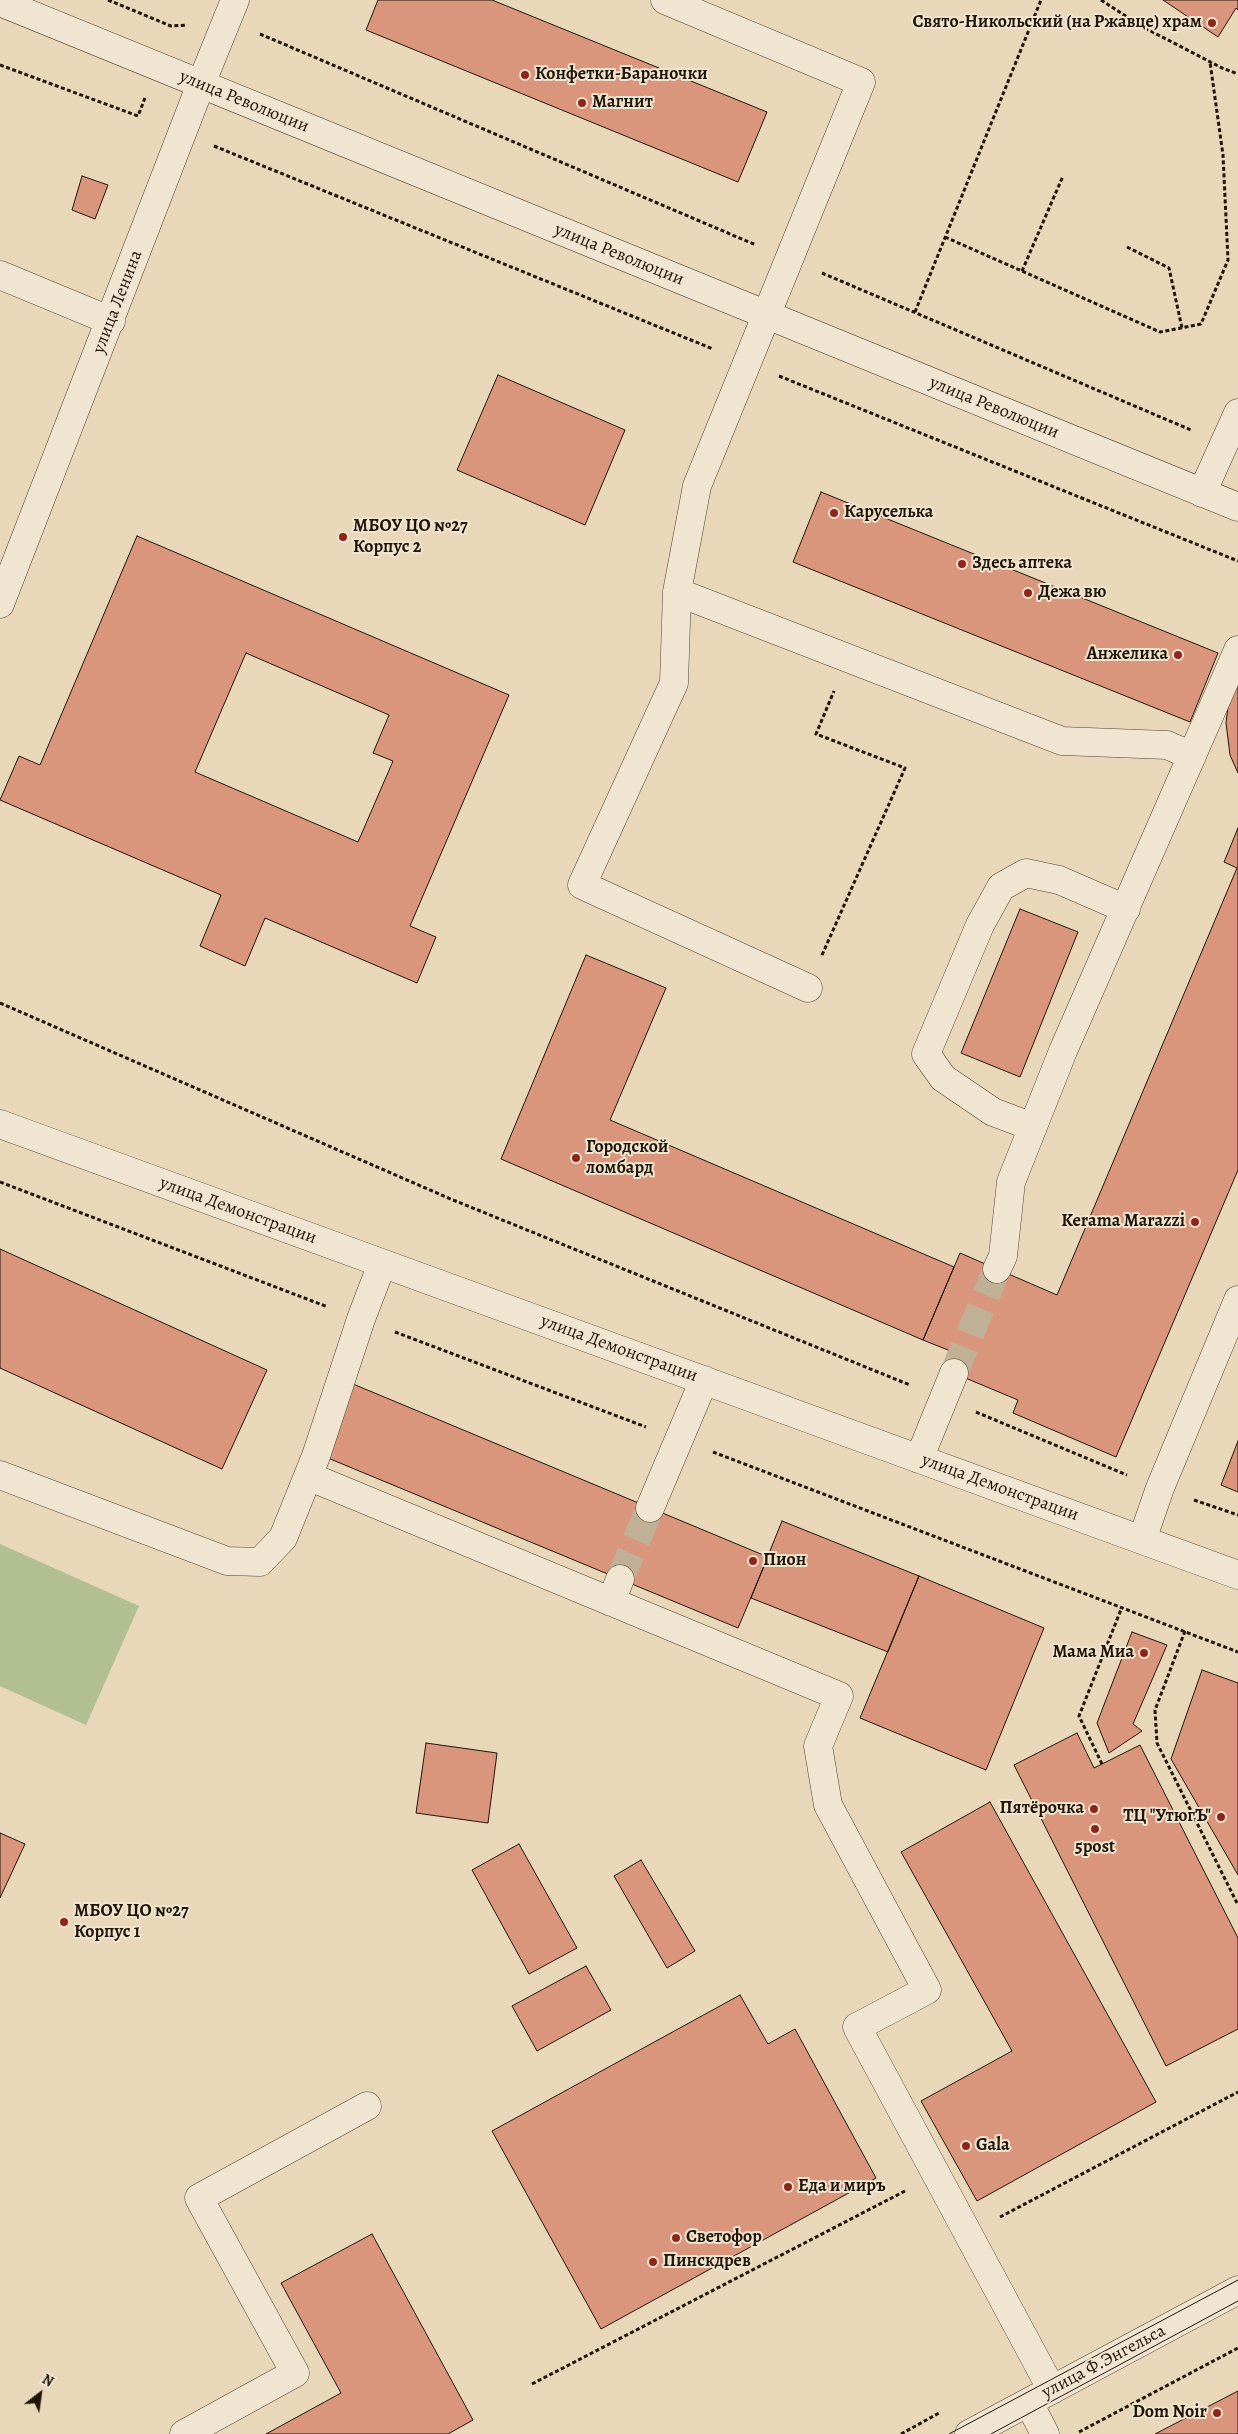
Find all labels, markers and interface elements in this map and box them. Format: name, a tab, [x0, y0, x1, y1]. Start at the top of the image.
place label: Свято-Никольский (на Ржавце) храм	[913, 12, 1202, 34]
marker: Свято-Никольский (на Ржавце) храм	[1206, 17, 1218, 29]
place label: Конфетки-Бараночки	[535, 64, 708, 86]
street label: улица Революции	[176, 66, 312, 138]
marker: Конфетки-Бараночки	[519, 69, 531, 81]
place label: Магнит	[592, 92, 653, 114]
marker: Магнит	[576, 97, 588, 109]
street label: улица Революции	[551, 219, 687, 291]
street label: улица Ленина	[88, 247, 148, 357]
street label: улица Революции	[926, 372, 1062, 444]
place label: Каруселька	[844, 502, 933, 524]
marker: Каруселька	[828, 507, 840, 519]
place label: МБОУ ЦО №27 Корпус 2	[353, 516, 468, 558]
marker: МБОУ ЦО №27 Корпус 2	[337, 531, 349, 543]
place label: Здесь аптека	[972, 553, 1072, 575]
marker: Здесь аптека	[956, 558, 968, 570]
place label: Дежа вю	[1038, 582, 1106, 604]
marker: Дежа вю	[1022, 587, 1034, 599]
place label: Анжелика	[1087, 644, 1168, 666]
marker: Анжелика	[1172, 649, 1184, 661]
place label: Городской ломбард	[586, 1137, 668, 1180]
marker: Городской ломбард	[570, 1152, 582, 1164]
street label: улица Демонстрации	[157, 1173, 319, 1249]
place label: Kerama Marazzi	[1061, 1211, 1185, 1233]
marker: Kerama Marazzi	[1189, 1216, 1201, 1228]
street label: улица Демонстрации	[538, 1311, 700, 1387]
street label: улица Демонстрации	[919, 1450, 1081, 1526]
place label: Пион	[763, 1550, 806, 1572]
marker: Пион	[747, 1555, 759, 1567]
place label: Мама Миа	[1052, 1642, 1134, 1664]
marker: Мама Миа	[1138, 1647, 1150, 1659]
place label: Пятёрочка	[1000, 1798, 1084, 1820]
marker: Пятёрочка	[1088, 1803, 1100, 1815]
place label: ТЦ "УтюгЪ"	[1123, 1806, 1211, 1828]
marker: ТЦ "УтюгЪ"	[1215, 1811, 1227, 1823]
marker: 5post	[1089, 1823, 1101, 1835]
place label: 5post	[1075, 1837, 1115, 1859]
place label: МБОУ ЦО №27 Корпус 1	[74, 1901, 189, 1944]
marker: МБОУ ЦО №27 Корпус 1	[58, 1916, 70, 1928]
place label: Gala	[976, 2135, 1010, 2157]
marker: Gala	[960, 2140, 972, 2152]
place label: Еда и миръ	[798, 2176, 885, 2198]
marker: Еда и миръ	[782, 2181, 794, 2193]
place label: Светофор	[686, 2227, 762, 2249]
marker: Светофор	[670, 2232, 682, 2244]
place label: Пинскдрев	[663, 2251, 751, 2273]
marker: Пинскдрев	[647, 2256, 659, 2268]
street label: улица Ф.Энгельса	[1038, 2320, 1170, 2404]
north arrow	[15, 2369, 65, 2419]
text: N	[39, 2370, 57, 2391]
place label: Dom Noir	[1132, 2402, 1207, 2424]
marker: Dom Noir	[1211, 2407, 1223, 2419]

